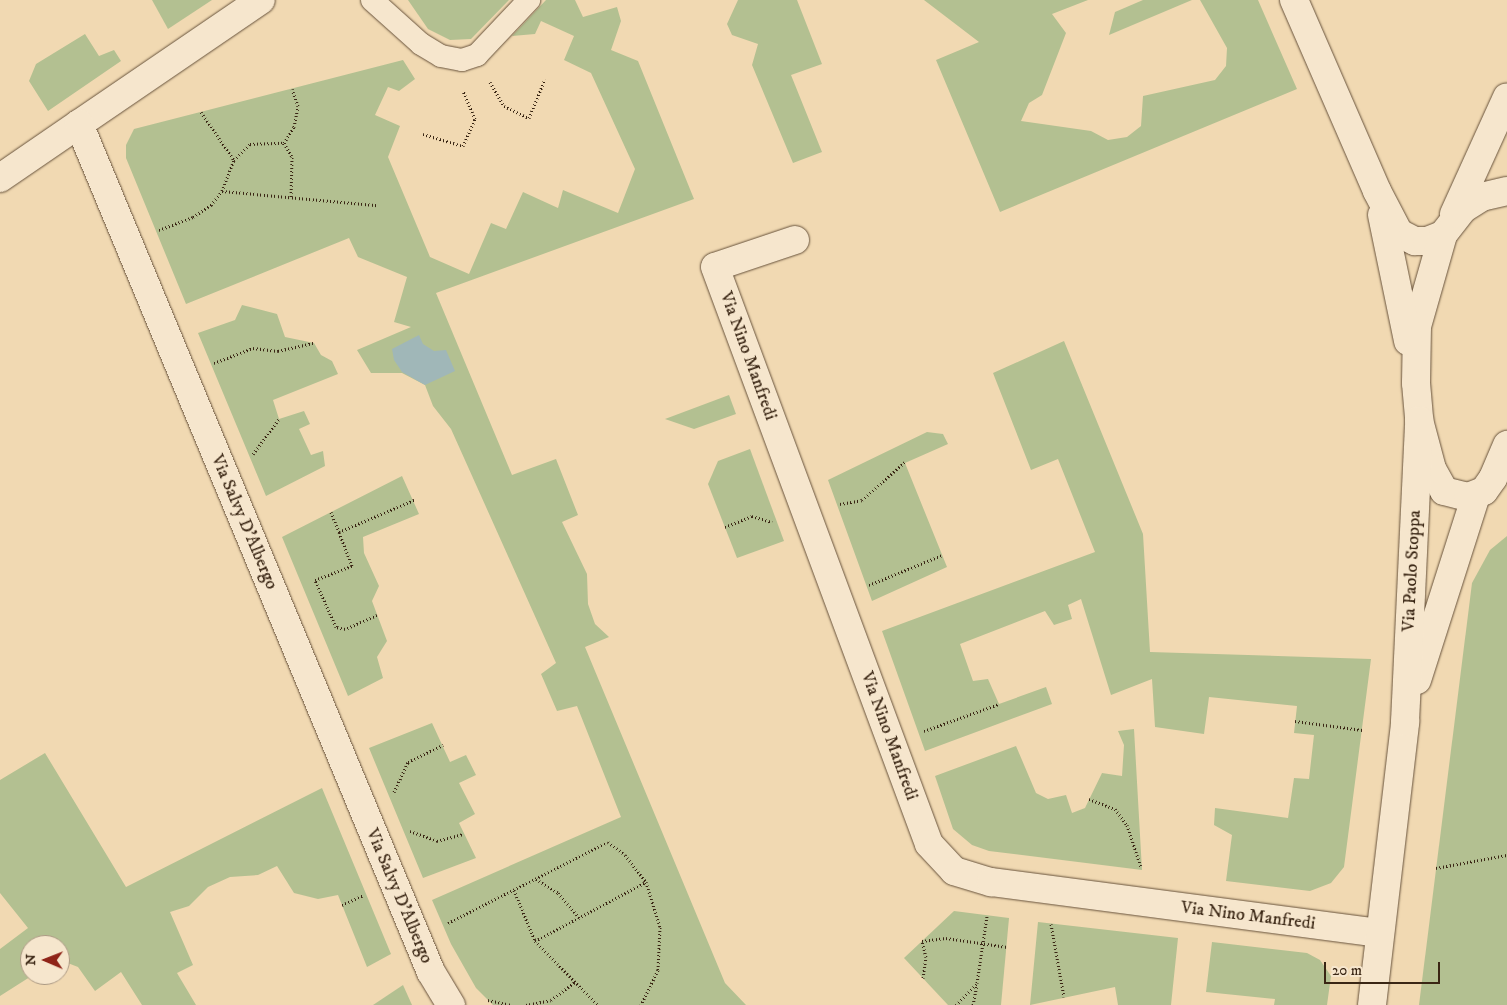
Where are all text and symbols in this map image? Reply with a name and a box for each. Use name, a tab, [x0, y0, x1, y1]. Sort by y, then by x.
street label: Via Nino Manfredi	[715, 289, 781, 423]
street label: Via Salvy D'Albergo	[206, 451, 282, 593]
street label: Via Paolo Stoppa	[1398, 510, 1426, 632]
street label: Via Nino Manfredi	[856, 669, 922, 803]
street label: Via Salvy D'Albergo	[361, 825, 437, 967]
street label: Via Nino Manfredi	[1180, 897, 1316, 935]
north arrow	[20, 935, 70, 985]
scale bar	[1327, 952, 1443, 984]
text: N	[22, 954, 40, 966]
text: 20 m	[1332, 961, 1362, 980]

